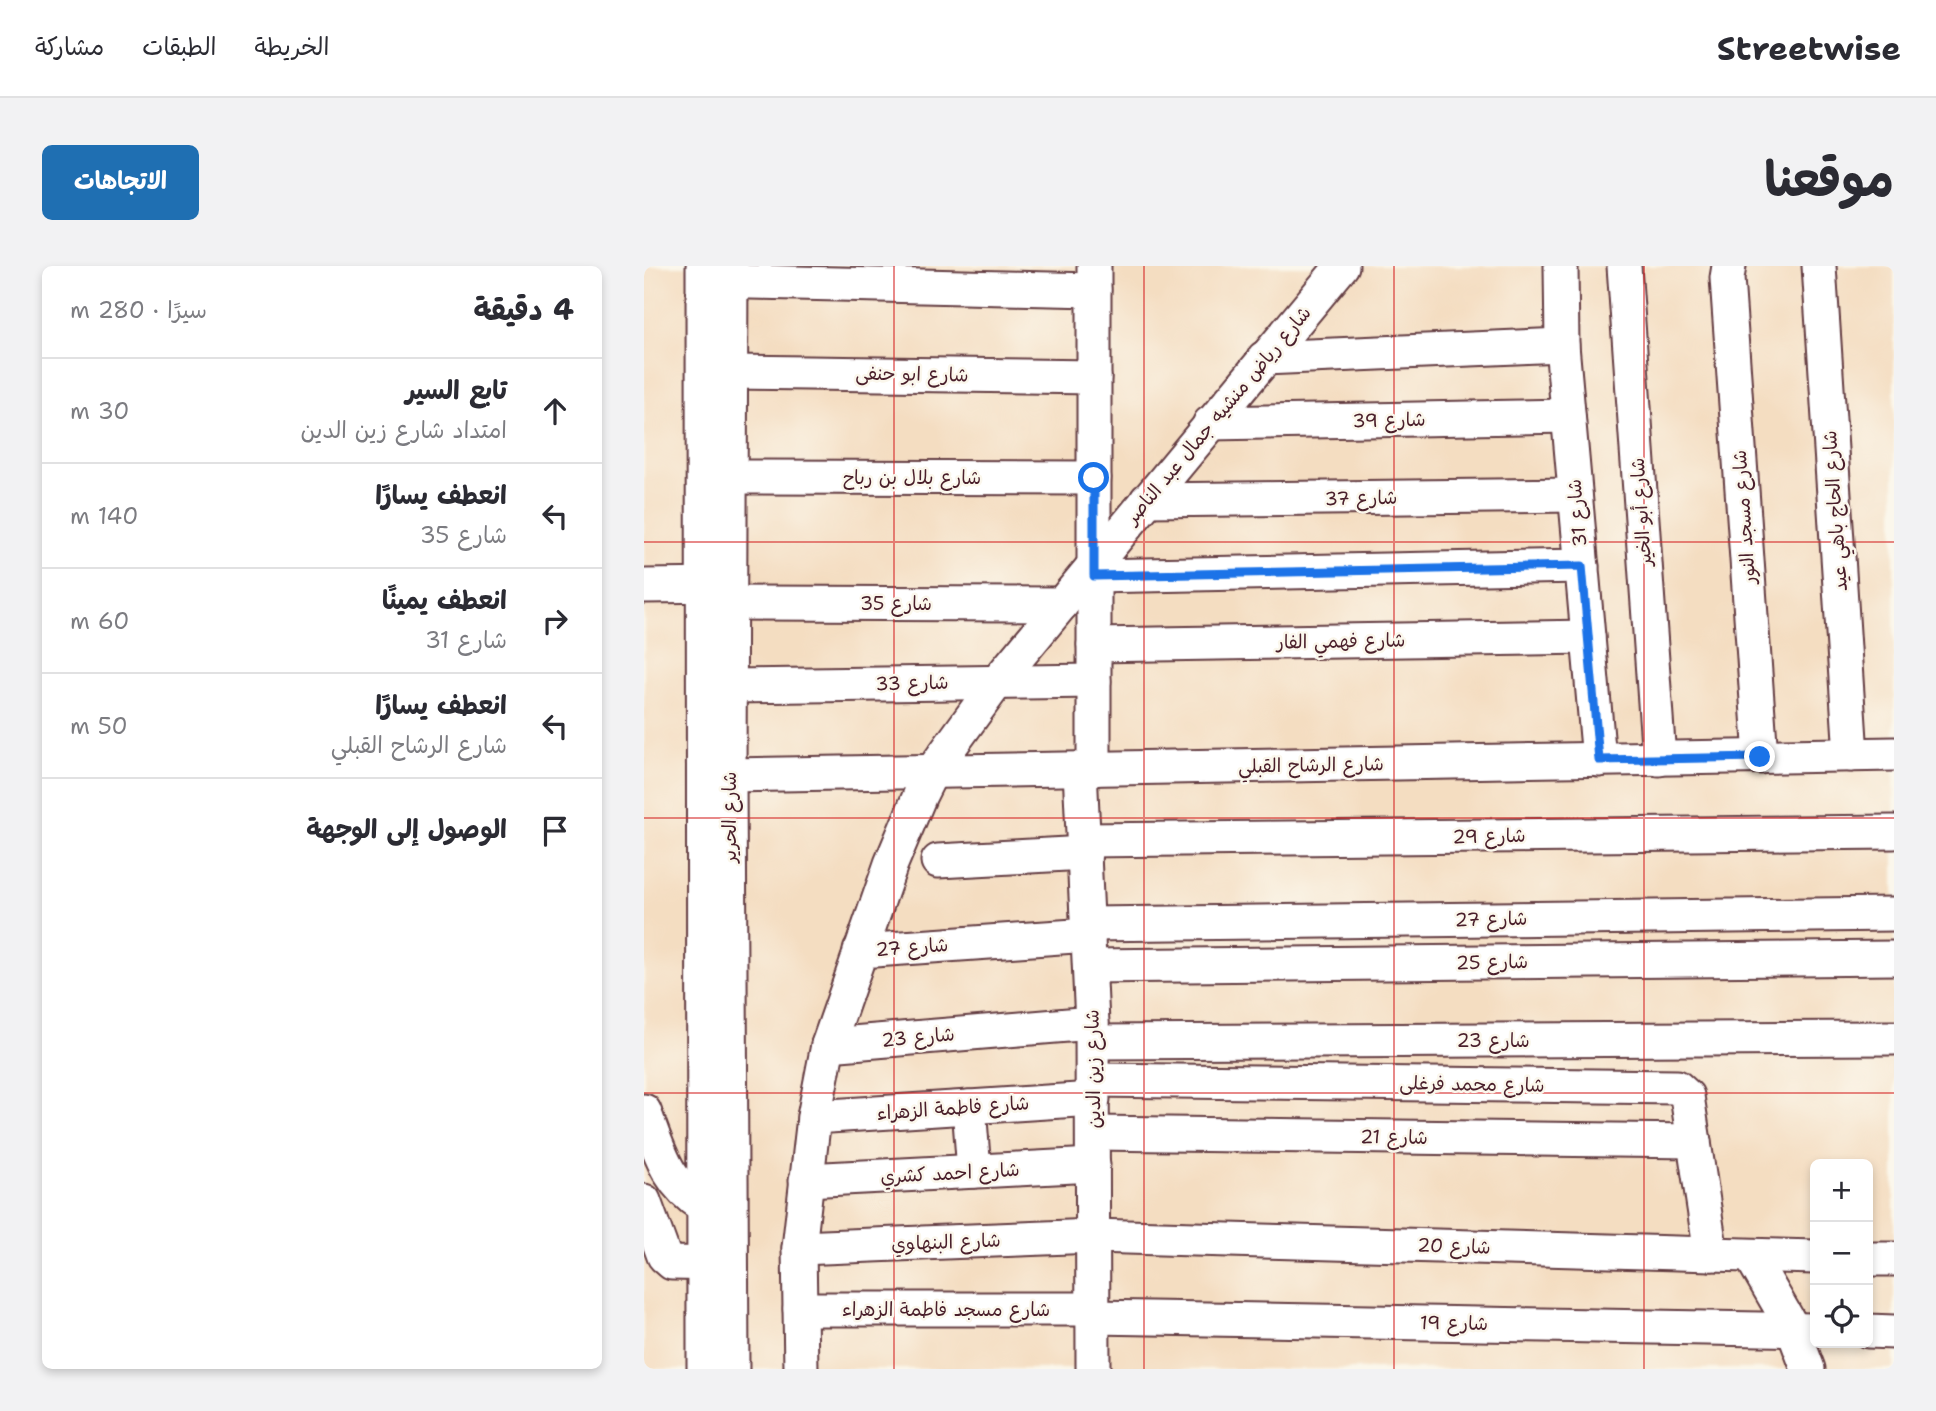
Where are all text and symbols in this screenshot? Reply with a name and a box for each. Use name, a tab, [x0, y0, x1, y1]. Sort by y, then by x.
text: Streetwise	[1717, 26, 1901, 71]
text: مشاركة	[35, 31, 104, 63]
text: الطبقات	[142, 31, 217, 63]
text: الخريطة	[255, 31, 329, 63]
button: الاتجاهات	[42, 145, 199, 220]
text: موقعنا	[1764, 146, 1894, 212]
text: 4 دقيقة	[473, 289, 574, 330]
text: سيرًا · 280 m	[70, 295, 207, 325]
street label: شارع رياض منشيه جمال عبد الناصر	[1118, 301, 1317, 531]
street label: شارع ابو حنفى	[855, 361, 969, 388]
text: تابع السير	[405, 372, 507, 407]
icon: ahead	[536, 392, 574, 430]
text: 30 m	[70, 396, 129, 426]
street label: شارع 39	[1352, 407, 1426, 434]
text: امتداد شارع زين الدين	[300, 415, 507, 445]
street label: شارع الحاج باهي عيد	[1817, 429, 1857, 592]
street label: شارع مسجد النور	[1727, 449, 1762, 587]
street label: شارع أبو الخير	[1625, 457, 1658, 569]
route start	[1078, 462, 1109, 493]
street label: شارع بلال بن رباح	[843, 465, 981, 491]
text: انعطف يسارًا	[375, 477, 507, 512]
street label: شارع 31	[1562, 478, 1593, 548]
street label: شارع 37	[1324, 485, 1398, 512]
icon: left	[536, 497, 574, 535]
text: 140 m	[70, 501, 138, 531]
text: شارع 35	[420, 520, 507, 550]
text: انعطف يمينًا	[382, 582, 507, 617]
street label: شارع 35	[860, 591, 932, 617]
icon: right	[536, 602, 574, 640]
text: 60 m	[70, 606, 129, 636]
text: شارع 31	[425, 625, 507, 655]
street label: شارع فهمي الفار	[1275, 627, 1406, 659]
street label: شارع 33	[875, 670, 949, 697]
text: انعطف يسارًا	[375, 687, 507, 722]
icon: left	[536, 707, 574, 745]
text: 50 m	[70, 711, 128, 741]
text: شارع الرشاح القبلي	[331, 730, 507, 760]
route end	[1744, 741, 1775, 772]
street label: شارع الرشاح القبلي	[1238, 751, 1384, 783]
street label: شارع الحرير	[717, 772, 743, 864]
text: الوصول إلى الوجهة	[306, 811, 507, 846]
icon: arrive	[536, 812, 574, 850]
street label: شارع 29	[1452, 823, 1526, 850]
street label: شارع 27	[1454, 906, 1528, 933]
street label: شارع 27	[875, 932, 949, 963]
street label: شارع 25	[1456, 949, 1528, 976]
street label: شارع زين الدين	[1079, 1009, 1108, 1129]
street label: شارع 23	[880, 1021, 956, 1054]
street label: شارع 23	[1456, 1028, 1530, 1054]
street label: شارع محمد فرغلى	[1399, 1070, 1545, 1099]
street label: شارع فاطمة الزهراء	[876, 1090, 1030, 1127]
street label: شارع 21	[1360, 1124, 1428, 1151]
street label: شارع احمد كشري	[880, 1157, 1020, 1191]
map controls	[1810, 1159, 1873, 1348]
button: +	[1810, 1159, 1873, 1222]
button: −	[1810, 1222, 1873, 1285]
street label: شارع البنهاوي	[891, 1228, 1001, 1258]
street label: شارع 20	[1417, 1232, 1491, 1261]
button: locate	[1810, 1285, 1873, 1348]
street label: شارع مسجد فاطمة الزهراء	[842, 1297, 1050, 1323]
street label: شارع 19	[1420, 1310, 1488, 1337]

